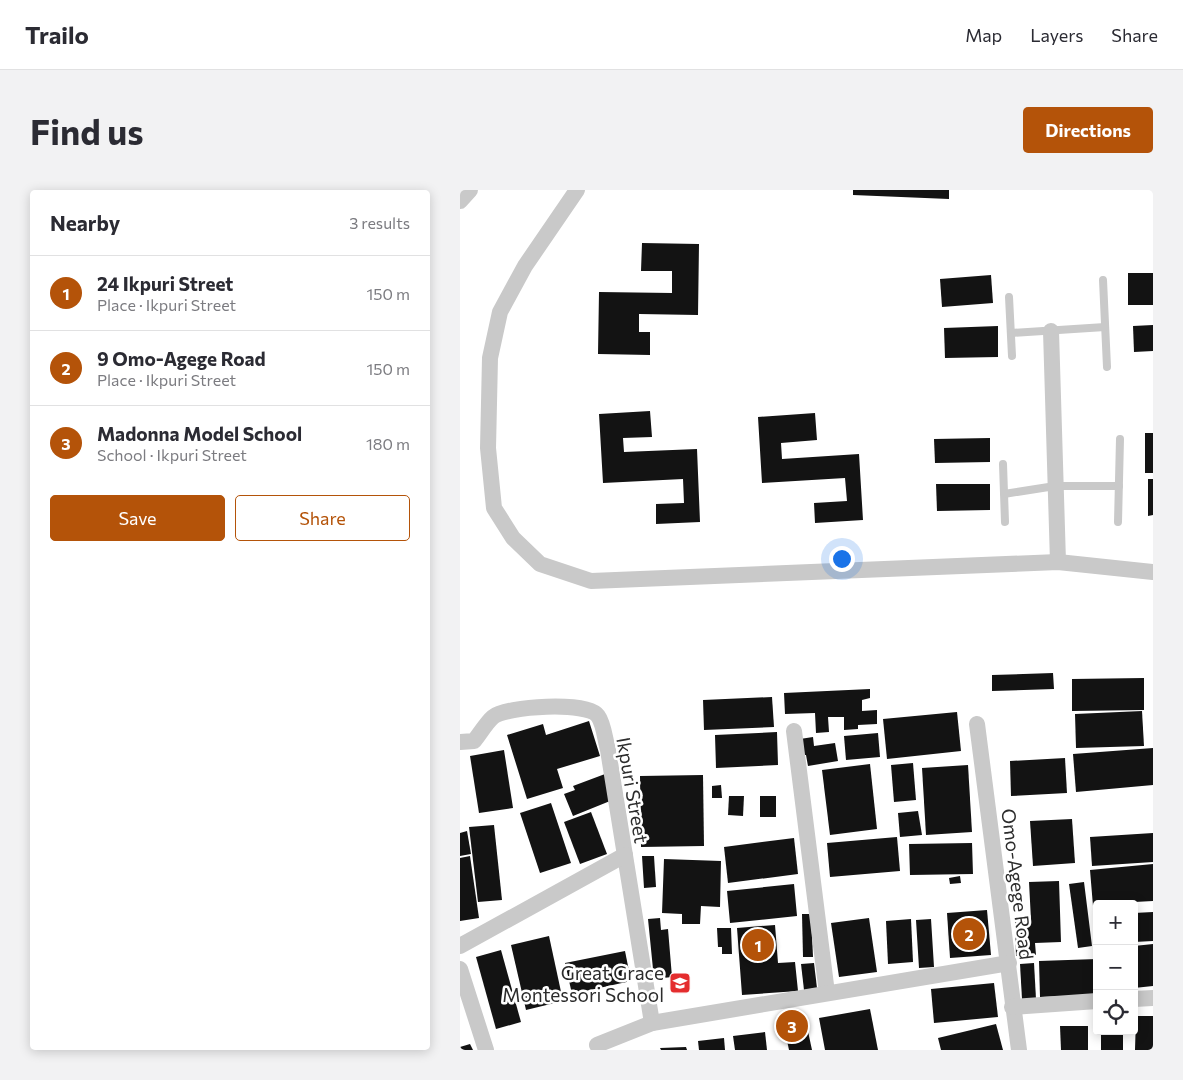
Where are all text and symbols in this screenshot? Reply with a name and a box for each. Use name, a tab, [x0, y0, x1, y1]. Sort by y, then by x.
text: Trailo	[25, 20, 89, 49]
text: Map	[965, 24, 1002, 46]
text: Layers	[1030, 24, 1083, 46]
text: Share	[1111, 24, 1158, 46]
button: Directions	[1023, 107, 1153, 153]
text: Find us	[30, 109, 144, 152]
text: Nearby	[50, 210, 120, 235]
text: 3 results	[349, 213, 410, 232]
text: 24 Ikpuri Street	[97, 272, 233, 295]
text: 1	[62, 284, 70, 303]
text: 150 m	[367, 284, 410, 303]
text: Place · Ikpuri Street	[97, 295, 236, 314]
text: 9 Omo-Agege Road	[97, 347, 266, 370]
text: 2	[61, 359, 71, 378]
text: 150 m	[367, 359, 410, 378]
text: Place · Ikpuri Street	[97, 370, 236, 389]
text: Madonna Model School	[97, 422, 302, 445]
text: 3	[61, 434, 71, 453]
text: 180 m	[366, 434, 410, 453]
text: School · Ikpuri Street	[97, 445, 247, 464]
button: Save	[50, 495, 225, 541]
button: Share	[235, 495, 410, 541]
your location	[829, 546, 855, 572]
street label: Ikpuri Street	[612, 735, 654, 845]
street label: Omo-Agege Road	[997, 807, 1039, 961]
map controls	[1093, 900, 1138, 1035]
button: +	[1093, 900, 1138, 945]
pin: 2	[953, 915, 985, 953]
pin: 1	[742, 926, 774, 964]
button: −	[1093, 945, 1138, 990]
place label: Great Grace Montessori School	[502, 961, 664, 1006]
school or university icon: Great Grace Montessori School	[668, 971, 692, 995]
button: locate	[1093, 990, 1138, 1035]
pin: 3	[776, 1007, 808, 1045]

